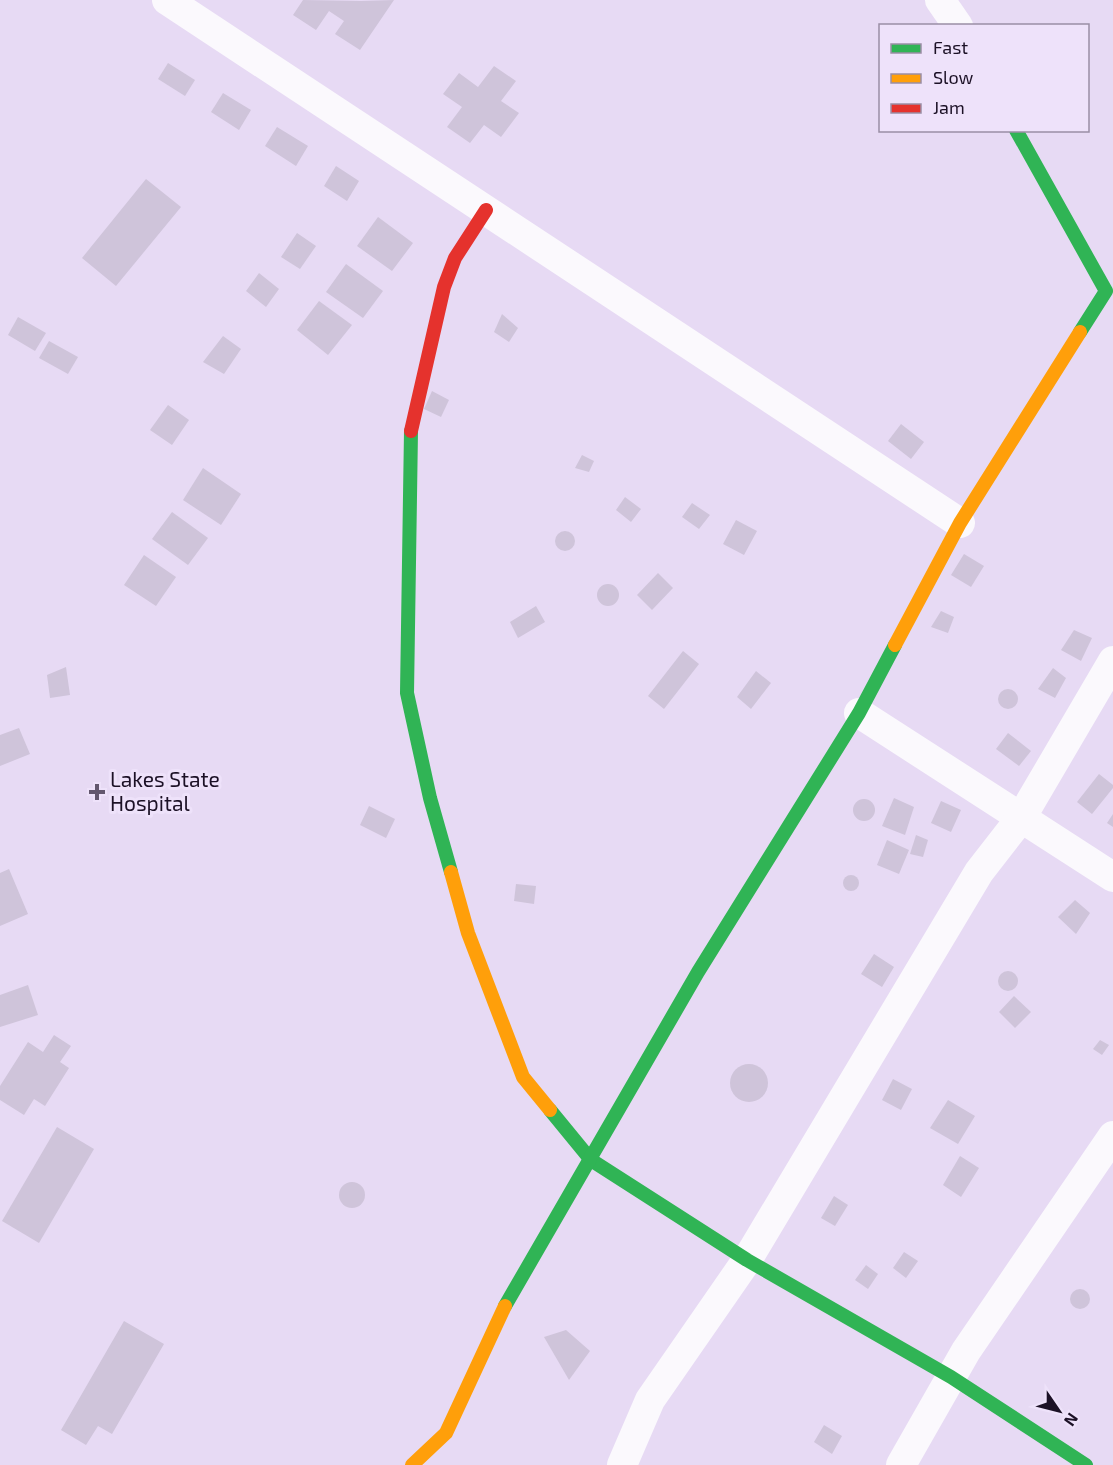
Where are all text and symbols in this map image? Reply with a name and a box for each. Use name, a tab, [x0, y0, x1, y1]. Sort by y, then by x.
legend	[879, 24, 1089, 132]
text: Fast	[933, 36, 968, 58]
text: Slow	[933, 66, 974, 88]
text: Jam	[933, 96, 965, 118]
place label: Lakes State Hospital	[110, 766, 220, 815]
marker: Lakes State Hospital	[88, 783, 106, 801]
north arrow	[1029, 1381, 1089, 1441]
text: N	[1061, 1410, 1083, 1430]

